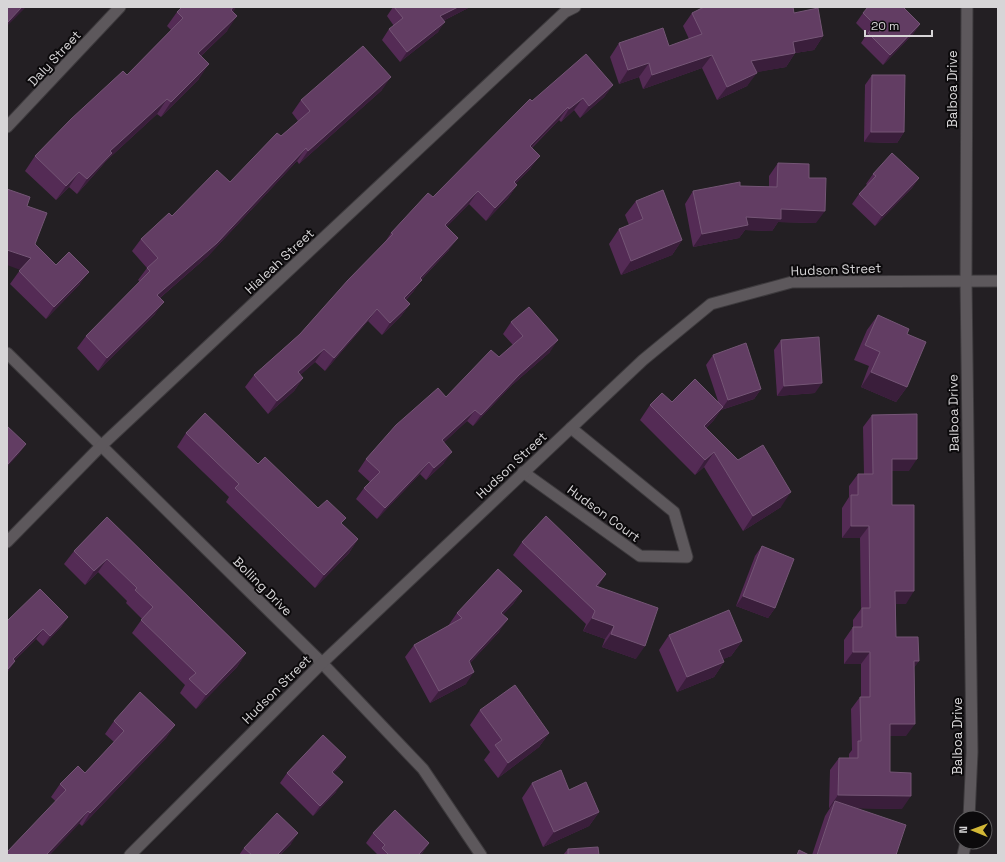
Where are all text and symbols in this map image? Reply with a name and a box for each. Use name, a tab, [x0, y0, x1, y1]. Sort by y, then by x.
scale bar	[865, 12, 932, 38]
text: 20 m	[871, 18, 899, 34]
street label: Daly Street	[24, 27, 85, 90]
street label: Balboa Drive	[944, 50, 961, 128]
street label: Hialeah Street	[241, 225, 318, 298]
street label: Hudson Street	[790, 259, 882, 280]
street label: Balboa Drive	[944, 374, 963, 452]
street label: Hudson Street	[472, 428, 550, 503]
street label: Hudson Court	[564, 481, 644, 546]
street label: Bolling Drive	[229, 553, 296, 620]
street label: Hudson Street	[238, 651, 314, 727]
street label: Balboa Drive	[949, 697, 966, 775]
north arrow	[953, 810, 993, 850]
text: N	[956, 826, 970, 834]

